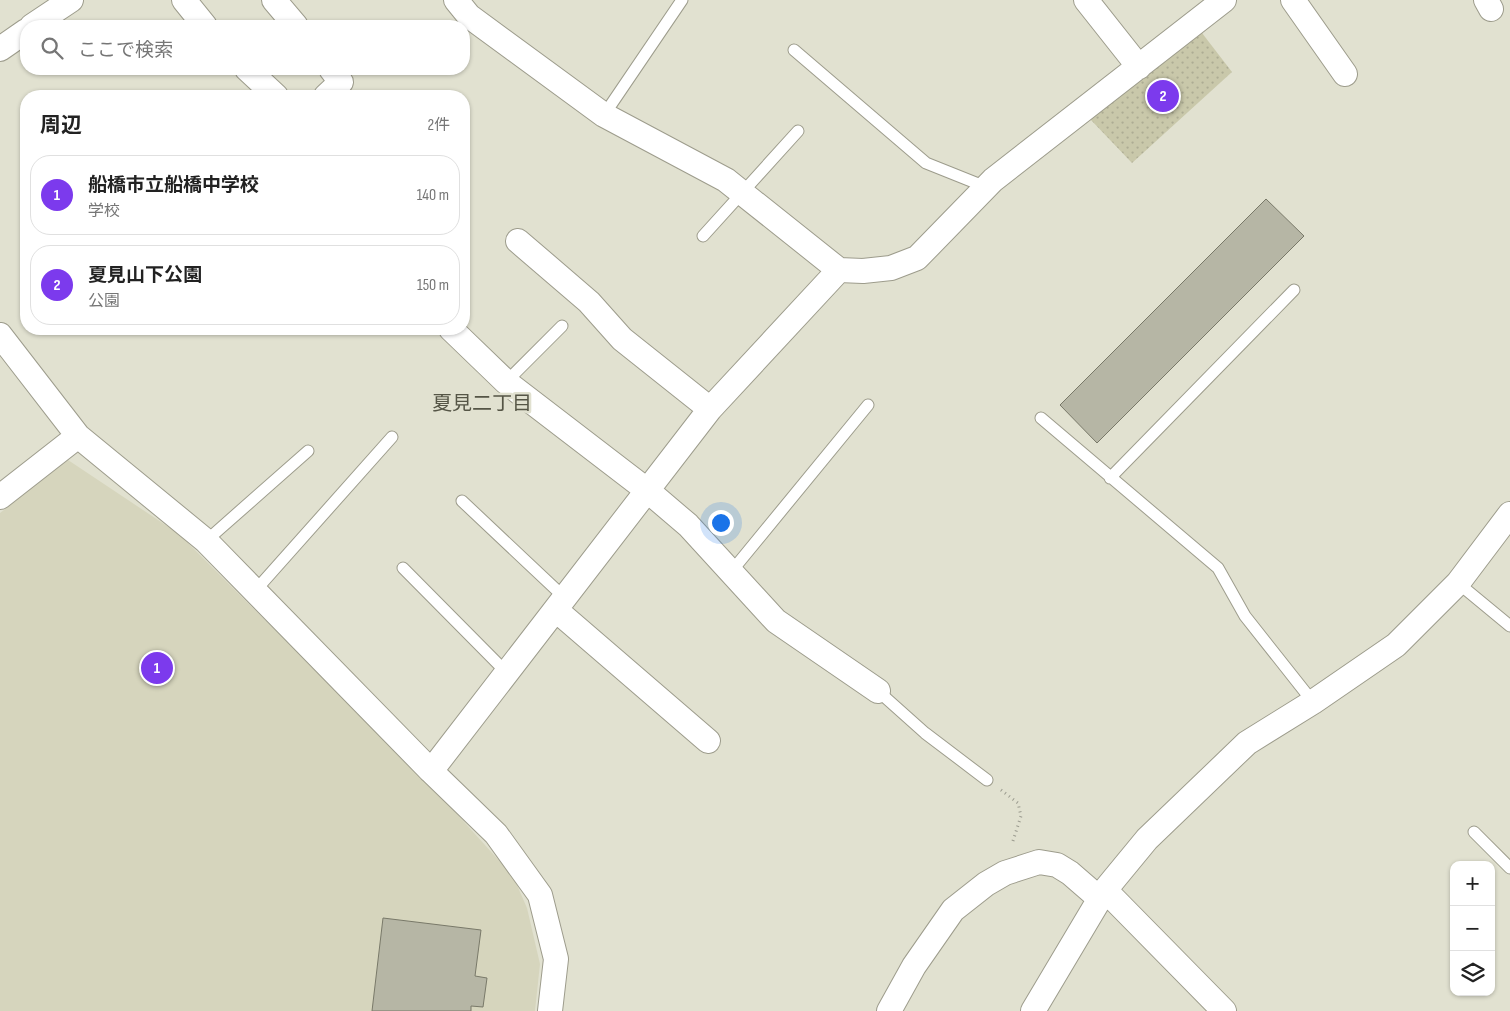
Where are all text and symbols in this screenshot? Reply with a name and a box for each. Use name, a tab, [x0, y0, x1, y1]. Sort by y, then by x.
search box	[20, 20, 470, 75]
icon: search	[38, 34, 66, 62]
text: ここで検索	[78, 39, 173, 62]
pin: 2	[1147, 77, 1179, 115]
text: 周辺	[40, 113, 82, 138]
text: 2件	[427, 116, 450, 135]
text: 船橋市立船橋中学校	[88, 174, 259, 197]
text: 1	[54, 186, 60, 205]
text: 140 m	[417, 186, 449, 205]
text: 学校	[88, 202, 120, 221]
text: 夏見山下公園	[88, 264, 202, 287]
text: 2	[53, 276, 61, 295]
text: 150 m	[417, 276, 449, 295]
text: 公園	[88, 292, 120, 311]
district label: 夏見二丁目	[432, 392, 532, 416]
your location	[708, 510, 734, 536]
pin: 1	[141, 649, 173, 687]
map controls	[1450, 861, 1495, 996]
button: +	[1450, 861, 1495, 906]
button: −	[1450, 906, 1495, 951]
button: layers	[1450, 951, 1495, 996]

